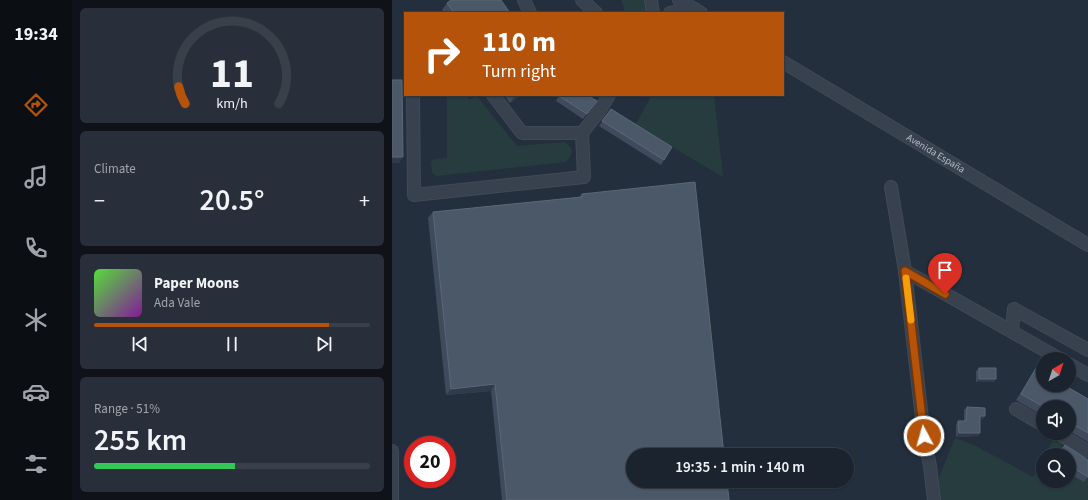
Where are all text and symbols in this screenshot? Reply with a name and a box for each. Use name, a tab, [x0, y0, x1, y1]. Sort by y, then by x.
text: 19:34	[14, 22, 58, 47]
text: 110 m	[482, 22, 556, 62]
icon: right	[416, 28, 468, 80]
text: 11	[210, 43, 254, 103]
text: Turn right	[482, 59, 556, 84]
icon: directions	[22, 91, 50, 119]
text: km/h	[216, 92, 248, 113]
street label: Avenida España	[904, 131, 968, 177]
text: Climate	[94, 160, 136, 178]
icon: music	[22, 163, 50, 191]
text: 20.5°	[200, 179, 264, 222]
text: −	[94, 185, 105, 217]
text: +	[359, 185, 370, 217]
icon: phone	[22, 234, 50, 262]
pin	[928, 253, 962, 294]
icon: arrive	[934, 259, 956, 281]
text: Paper Moons	[154, 273, 239, 294]
text: Ada Vale	[154, 294, 200, 312]
icon: climate	[22, 306, 50, 334]
icon: previous	[129, 333, 151, 355]
icon: pause	[221, 333, 243, 355]
icon: next	[313, 333, 335, 355]
north arrow	[1036, 352, 1076, 392]
map controls	[1036, 352, 1076, 488]
icon: car	[22, 378, 50, 406]
text: Range · 51%	[94, 400, 160, 418]
button: sound	[1036, 400, 1076, 440]
position arrow	[903, 415, 945, 457]
text: 255 km	[94, 419, 187, 462]
speed limit sign: 20	[404, 436, 456, 488]
button: search	[1036, 448, 1076, 488]
icon: filters	[22, 450, 50, 478]
text: 19:35 · 1 min · 140 m	[675, 457, 805, 478]

